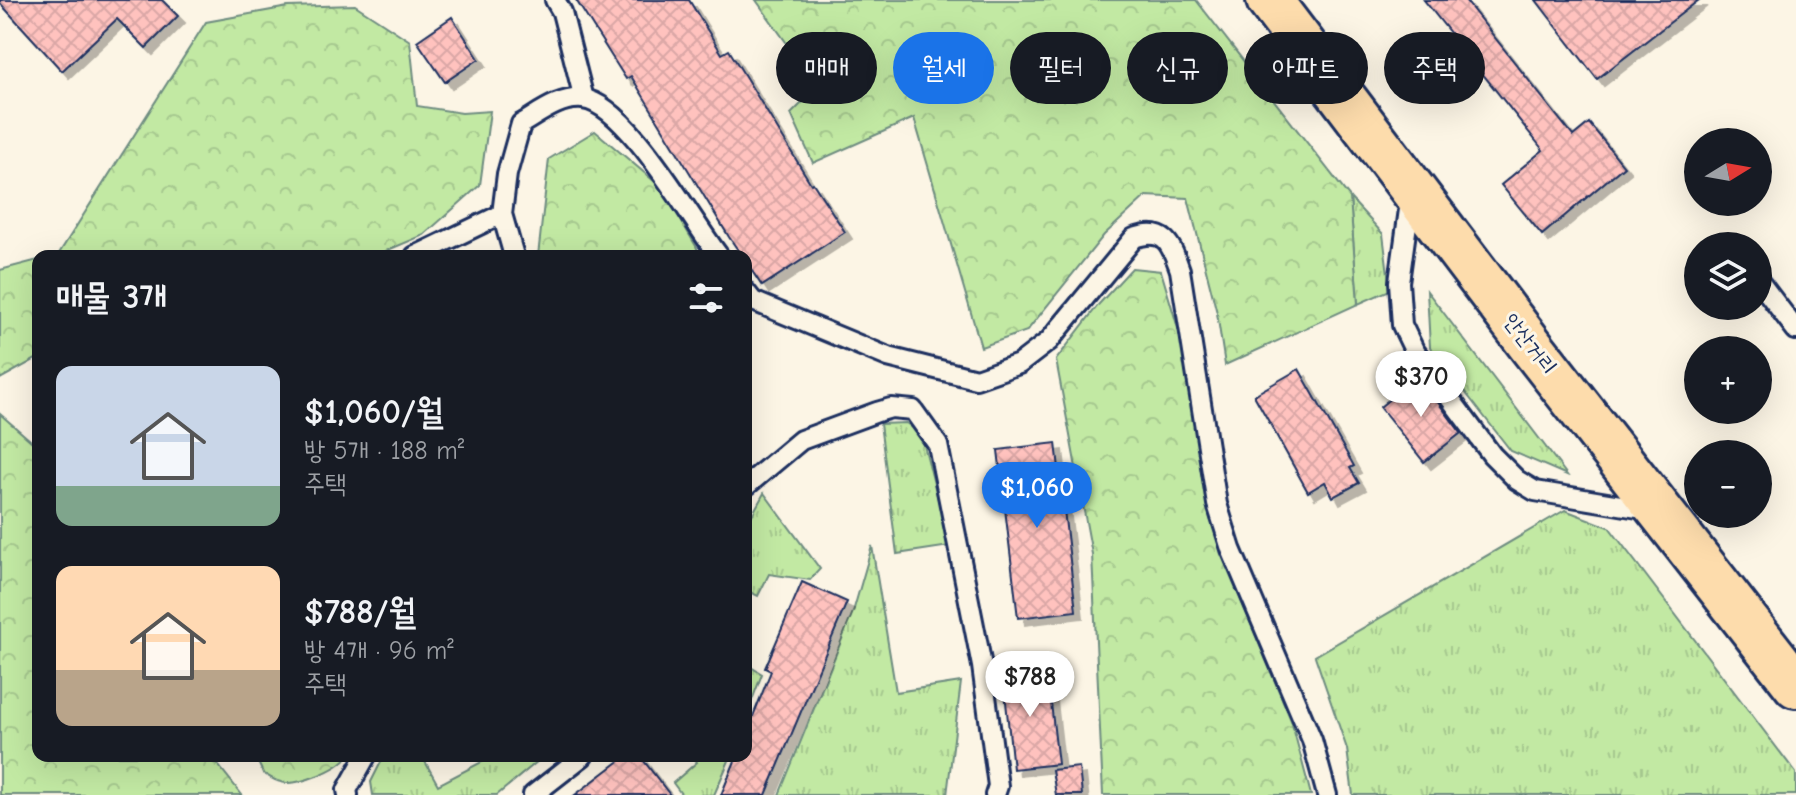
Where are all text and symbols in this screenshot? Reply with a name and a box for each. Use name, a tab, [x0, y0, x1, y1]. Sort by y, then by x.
chip: 매매	[776, 32, 877, 104]
chip: 월세	[893, 32, 994, 104]
chip: 필터	[1010, 32, 1111, 104]
chip: 신규	[1127, 32, 1228, 104]
chip: 아파트	[1244, 32, 1368, 104]
chip: 주택	[1384, 32, 1485, 104]
north arrow	[1684, 128, 1772, 216]
map controls	[1684, 128, 1772, 528]
button: layers	[1684, 232, 1772, 320]
icon: filters	[684, 276, 728, 320]
text: 매물 3개	[56, 277, 167, 317]
street label: 안산거리	[1498, 308, 1562, 380]
button: +	[1684, 336, 1772, 424]
pin: $370	[1374, 351, 1468, 419]
text: $370	[1393, 362, 1449, 392]
text: $1,060/월	[304, 392, 443, 432]
icon: home	[120, 398, 216, 494]
text: 방 5개 · 188 m²	[304, 436, 464, 466]
button: −	[1684, 440, 1772, 528]
pin: $1,060	[972, 462, 1102, 530]
text: 주택	[304, 469, 346, 499]
text: $1,060	[1000, 473, 1074, 503]
text: $788/월	[304, 592, 416, 632]
icon: home	[120, 598, 216, 694]
text: 방 4개 · 96 m²	[304, 636, 454, 666]
pin: $788	[983, 651, 1077, 719]
text: $788	[1003, 662, 1057, 692]
text: 주택	[304, 669, 346, 699]

